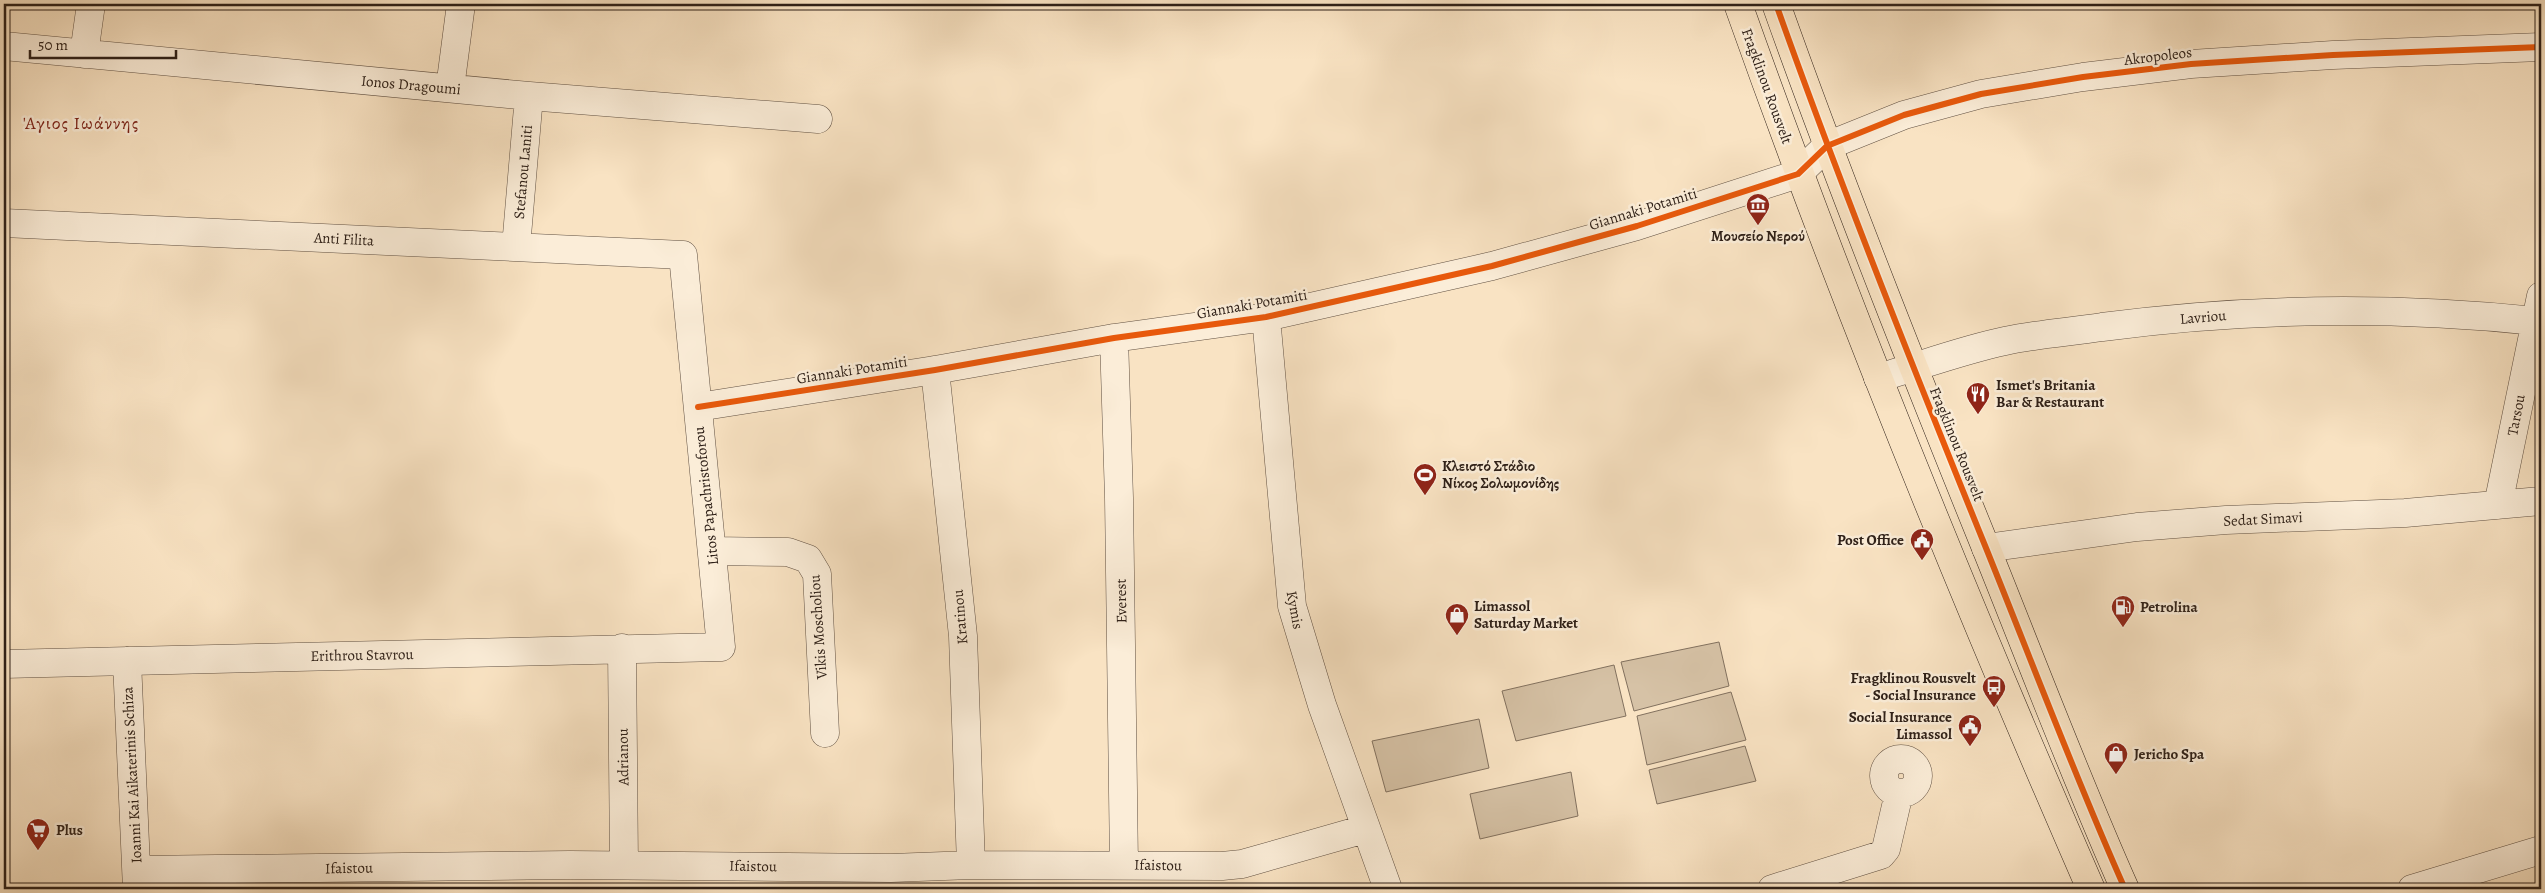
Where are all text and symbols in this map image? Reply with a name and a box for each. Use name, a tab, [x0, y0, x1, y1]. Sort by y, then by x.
street label: Fragklinou Rousvelt	[1737, 25, 1797, 147]
scale bar	[30, 28, 176, 60]
text: 50 m	[38, 35, 68, 55]
street label: Akropoleos	[2122, 42, 2193, 70]
street label: Ionos Dragoumi	[360, 71, 462, 99]
district label: 'Αγιος Ιωάννης	[23, 111, 139, 135]
street label: Stefanou Laniti	[509, 124, 537, 220]
street label: Giannaki Potamiti	[1587, 183, 1699, 235]
museum icon: Μουσείο Νερού	[1745, 192, 1771, 226]
place label: Μουσείο Νερού	[1711, 226, 1805, 246]
street label: Anti Filita	[312, 227, 375, 251]
street label: Giannaki Potamiti	[1195, 284, 1309, 324]
street label: Lavriou	[2179, 305, 2228, 329]
street label: Giannaki Potamiti	[795, 351, 909, 389]
place label: Ismet's Britania Bar & Restaurant	[1996, 375, 2104, 412]
restaurant icon: Ismet's Britania Bar & Restaurant	[1965, 381, 1991, 415]
street label: Fragklinou Rousvelt	[1925, 384, 1989, 504]
street label: Tarsou	[2502, 392, 2530, 437]
street label: Litos Papachristoforou	[689, 425, 723, 566]
place label: Κλειστό Στάδιο Νίκος Σολωμονίδης	[1442, 456, 1559, 493]
sports icon: Κλειστό Στάδιο Νίκος Σολωμονίδης	[1412, 462, 1438, 496]
street label: Sedat Simavi	[2223, 507, 2303, 531]
public building icon: Post Office	[1909, 527, 1935, 561]
place label: Post Office	[1837, 530, 1904, 550]
street label: Vikis Moscholiou	[804, 573, 832, 681]
street label: Everest	[1111, 578, 1131, 624]
street label: Kratinou	[948, 588, 972, 645]
street label: Kymis	[1282, 589, 1308, 631]
fuel station icon: Petrolina	[2110, 594, 2136, 628]
place label: Limassol Saturday Market	[1474, 596, 1578, 633]
place label: Petrolina	[2140, 597, 2199, 617]
shop icon: Limassol Saturday Market	[1444, 602, 1470, 636]
street label: Erithrou Stavrou	[310, 644, 415, 666]
place label: Fragklinou Rousvelt - Social Insurance	[1851, 668, 1976, 705]
bus stop icon: Fragklinou Rousvelt - Social Insurance	[1981, 674, 2007, 708]
street label: Ioanni Kai Aikaterinis Schiza	[117, 686, 147, 864]
place label: Social Insurance Limassol	[1849, 707, 1952, 744]
public building icon: Social Insurance Limassol	[1957, 713, 1983, 747]
street label: Adrianou	[612, 727, 634, 787]
shop icon: Jericho Spa	[2103, 741, 2129, 775]
place label: Jericho Spa	[2134, 744, 2205, 764]
supermarket icon: Plus	[25, 817, 51, 851]
place label: Plus	[56, 820, 83, 840]
street label: Ifaistou	[1134, 855, 1183, 875]
street label: Ifaistou	[729, 856, 778, 876]
street label: Ifaistou	[325, 858, 374, 878]

